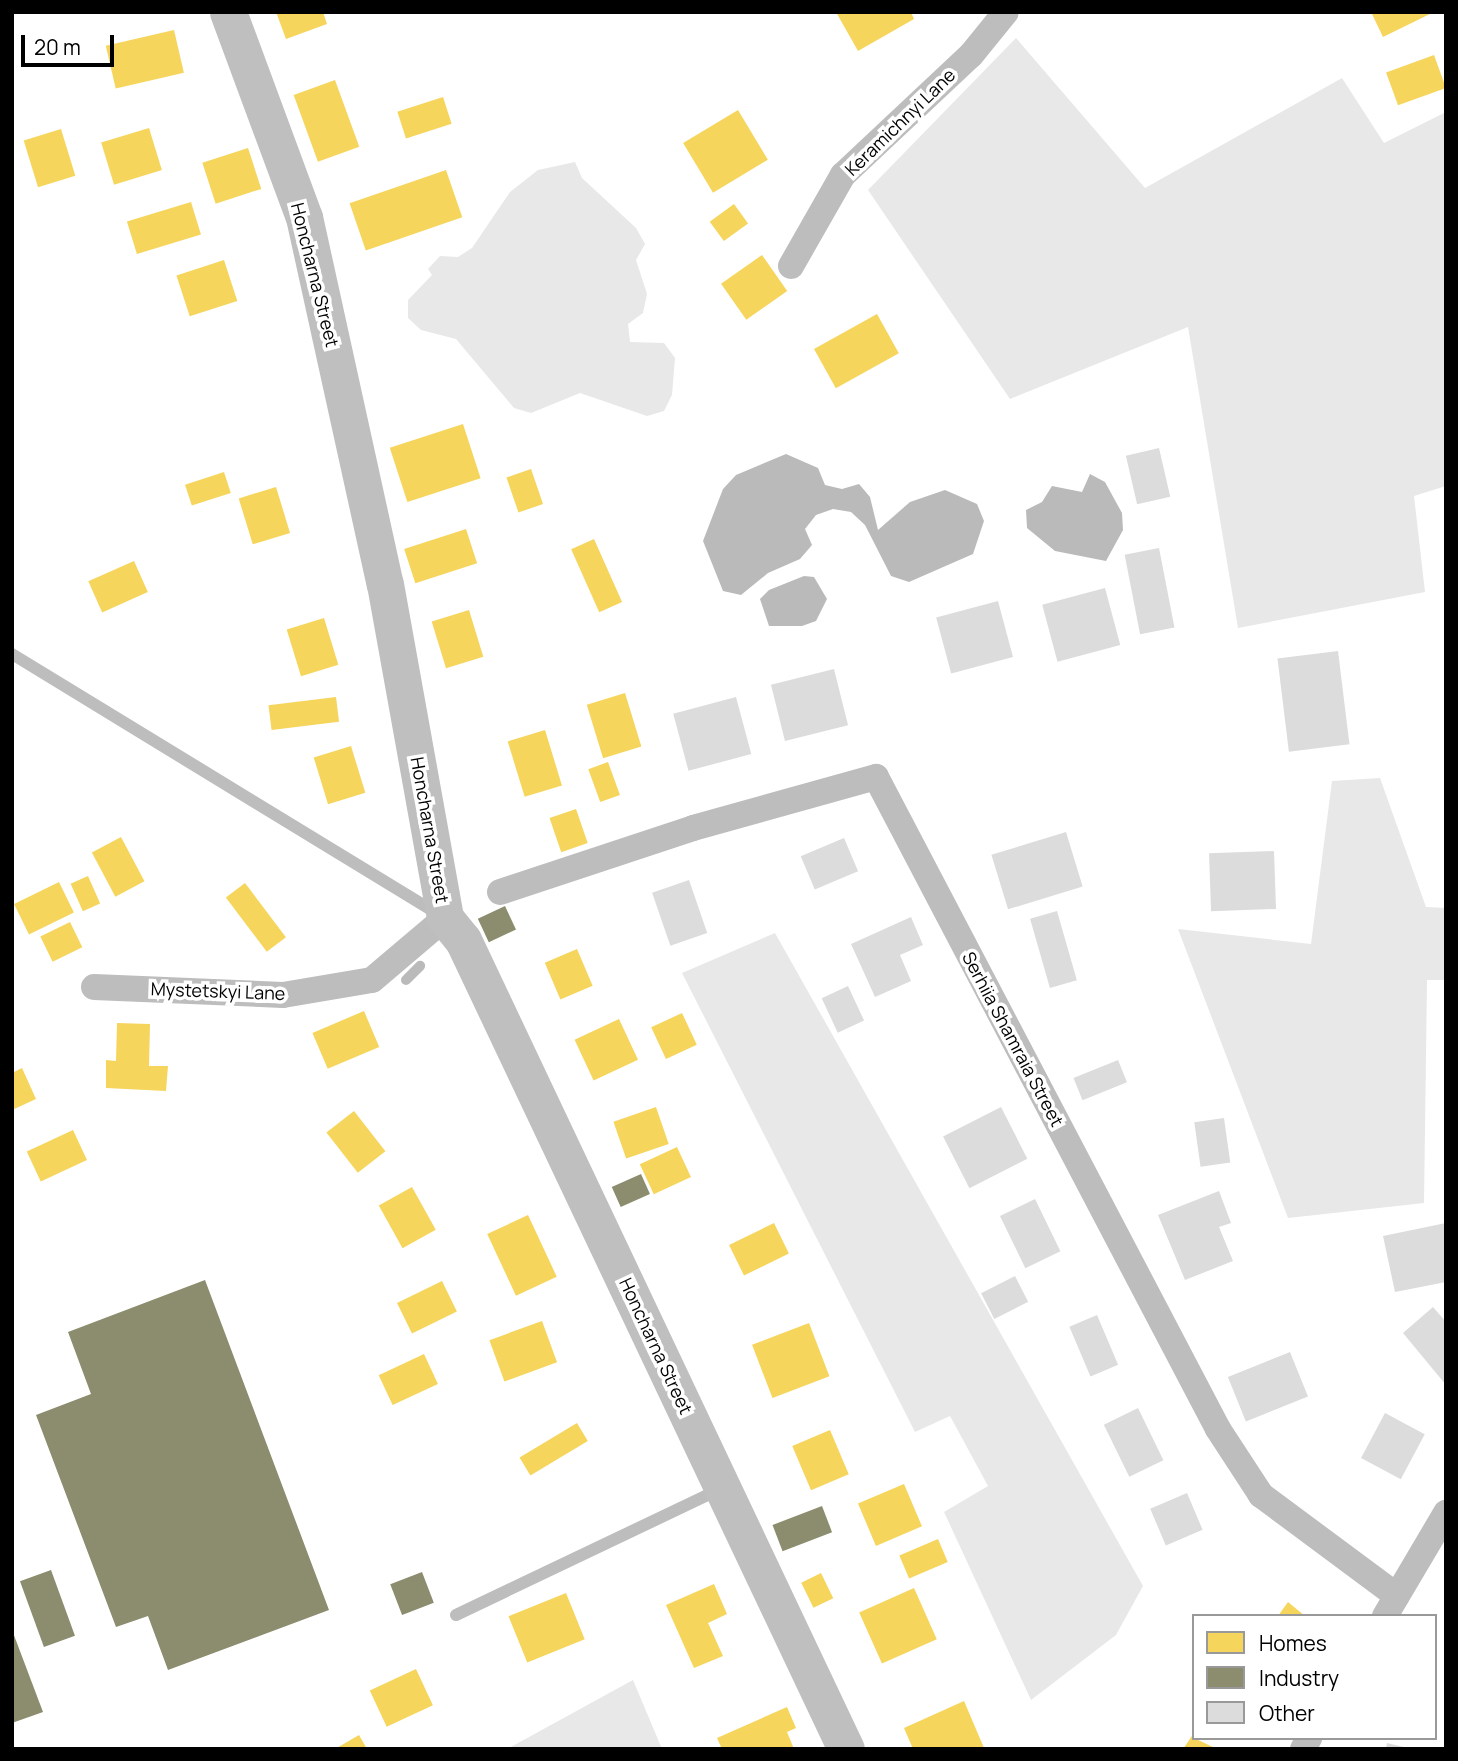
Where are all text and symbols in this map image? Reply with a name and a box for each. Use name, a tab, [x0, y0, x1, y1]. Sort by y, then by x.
scale bar	[24, 21, 117, 65]
text: 20 m	[34, 33, 81, 61]
street label: Keramichnyi Lane	[840, 64, 960, 180]
street label: Honcharna Street	[287, 201, 343, 349]
street label: Honcharna Street	[407, 755, 453, 905]
street label: Serhiia Shamraia Street	[958, 948, 1068, 1130]
street label: Mystetskyi Lane	[150, 978, 286, 1004]
street label: Honcharna Street	[615, 1274, 697, 1418]
legend	[1192, 1614, 1437, 1740]
text: Homes	[1259, 1629, 1327, 1657]
text: Industry	[1259, 1664, 1339, 1692]
text: Other	[1259, 1699, 1315, 1727]

